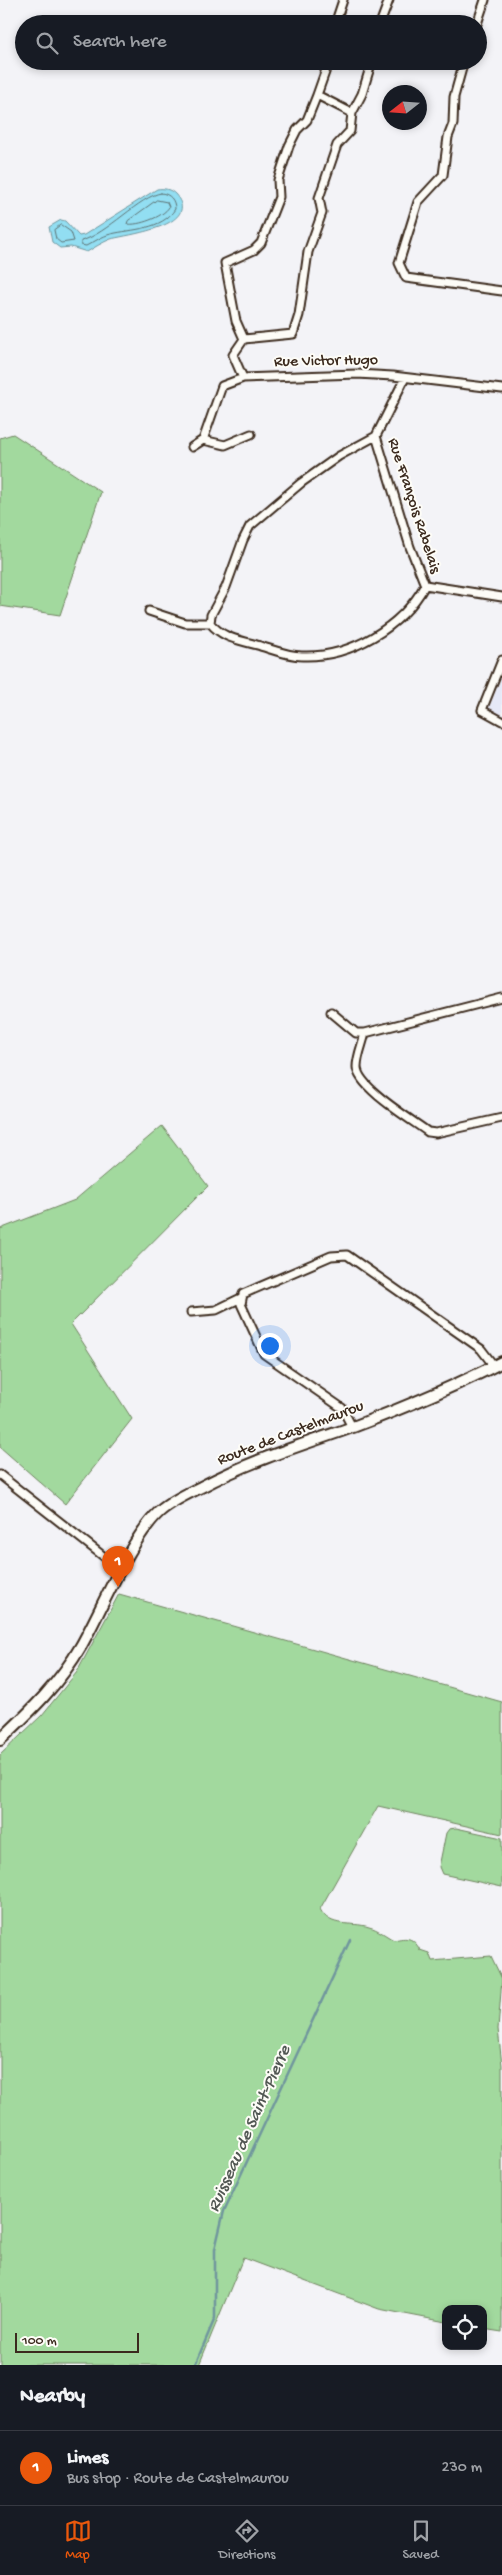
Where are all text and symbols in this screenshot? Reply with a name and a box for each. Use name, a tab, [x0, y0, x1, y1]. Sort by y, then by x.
search box	[15, 15, 487, 70]
icon: search	[33, 29, 61, 57]
text: Search here	[73, 31, 167, 54]
north arrow	[382, 85, 427, 130]
street label: Rue Victor Hugo	[274, 352, 378, 372]
street label: Rue François Rabelais	[382, 436, 444, 577]
your location	[257, 1333, 283, 1359]
street label: Route de Castelmaurou	[215, 1397, 367, 1471]
pin: 1	[102, 1546, 134, 1587]
water label: Ruisseau de Saint-Pierre	[204, 2042, 297, 2216]
map controls	[442, 2305, 487, 2350]
button: locate	[442, 2305, 487, 2350]
scale bar	[15, 2330, 139, 2353]
text: 100 m	[22, 2333, 57, 2350]
text: Nearby	[20, 2385, 85, 2410]
text: Limes	[67, 2447, 108, 2470]
text: 1	[33, 2459, 39, 2478]
text: 230 m	[442, 2459, 482, 2478]
text: Bus stop · Route de Castelmaurou	[67, 2470, 289, 2489]
tab: Map	[64, 2517, 92, 2564]
tab: Directions	[219, 2517, 276, 2564]
tab: Saved	[403, 2517, 438, 2564]

